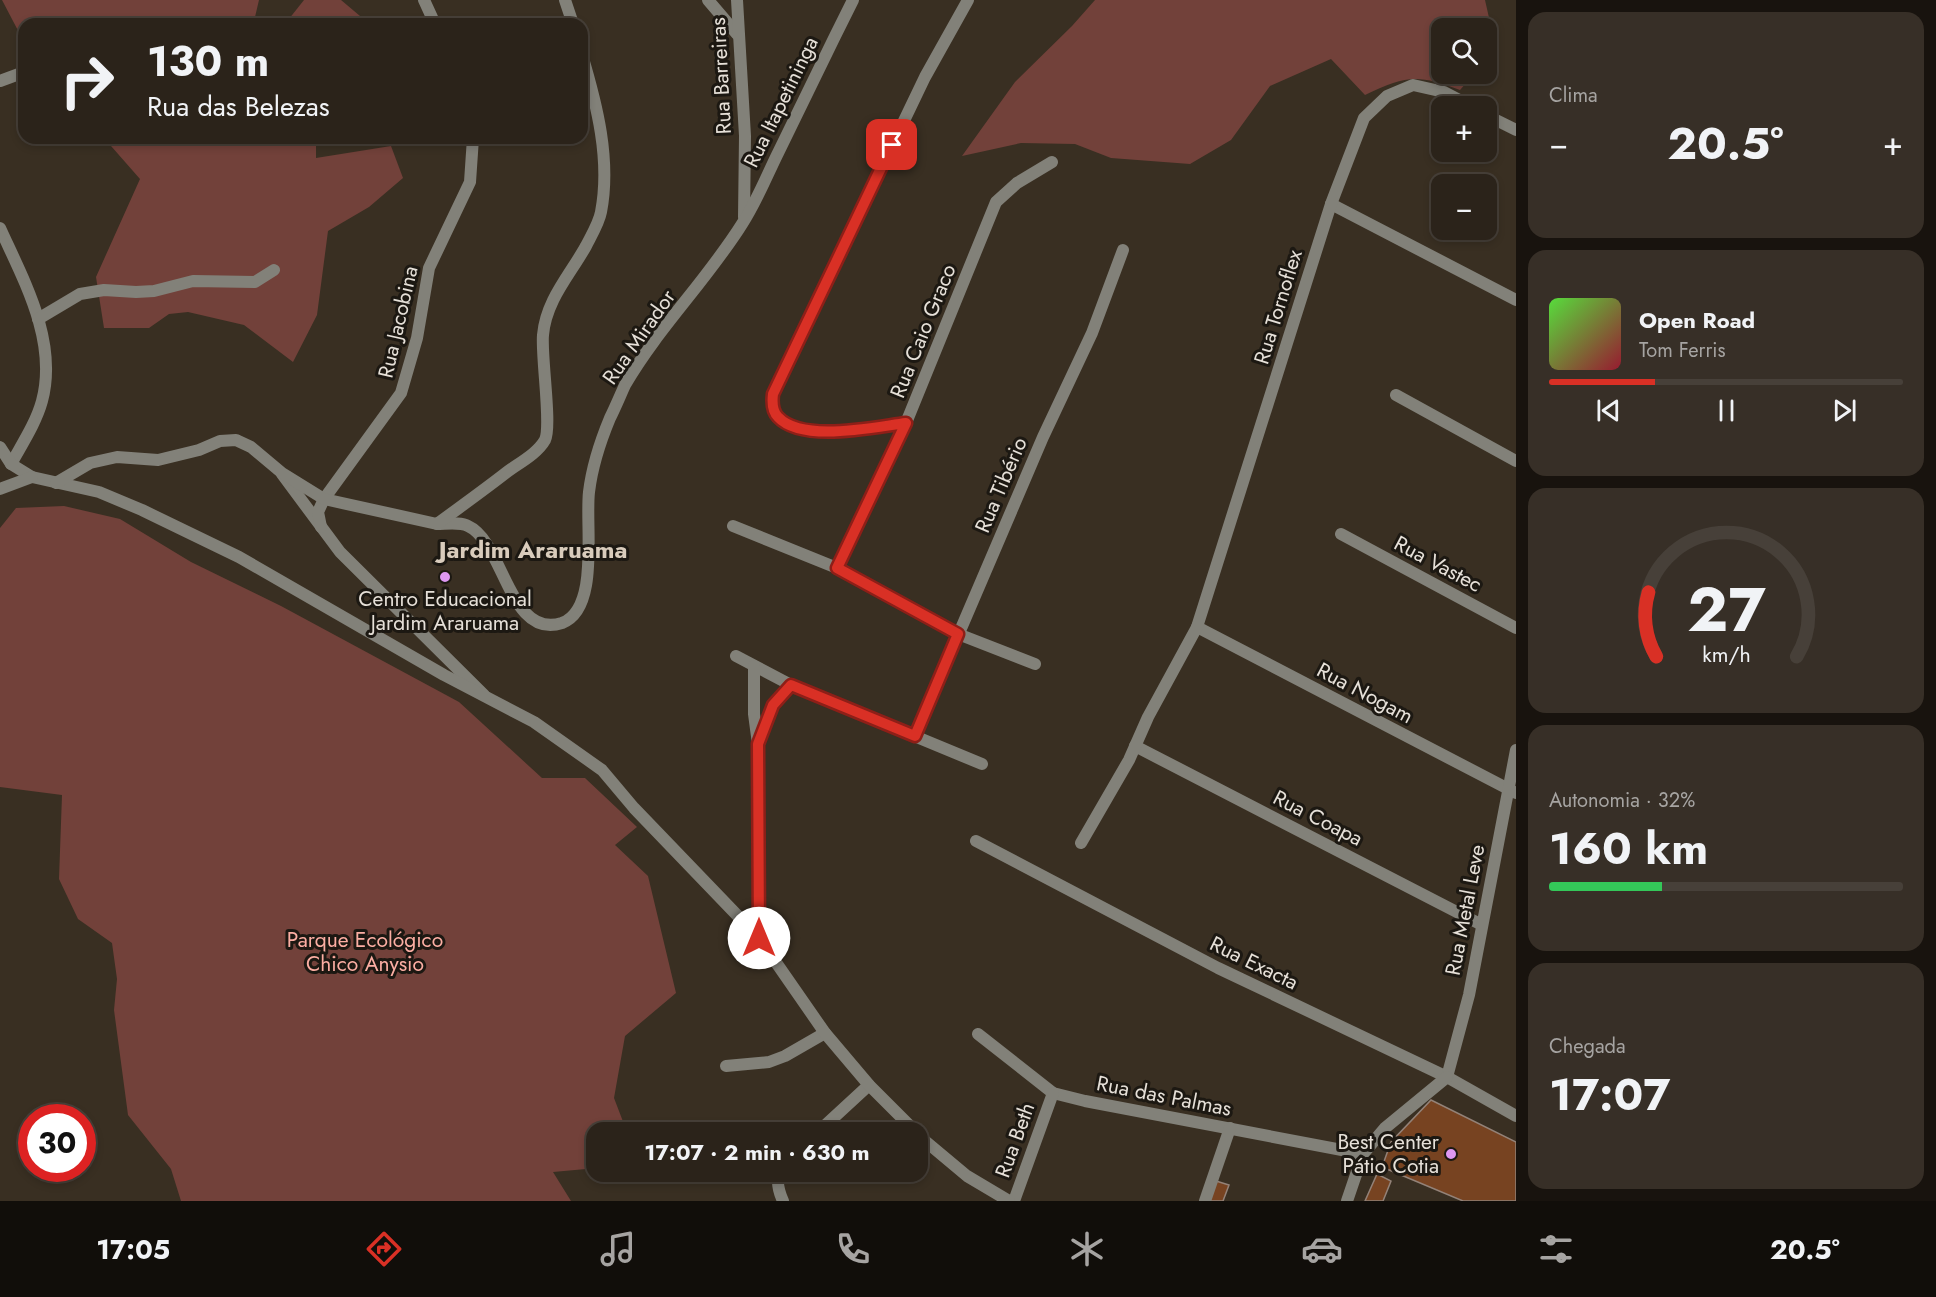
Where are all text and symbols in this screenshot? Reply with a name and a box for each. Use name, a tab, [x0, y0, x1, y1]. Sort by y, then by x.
street label: Rua Barreiras	[703, 17, 739, 135]
map controls	[1431, 18, 1497, 240]
button: search	[1431, 18, 1497, 84]
text: 130 m	[147, 31, 269, 92]
street label: Rua Itapetininga	[736, 31, 826, 173]
icon: right	[48, 42, 126, 120]
text: Clima	[1549, 81, 1598, 110]
text: Rua das Belezas	[147, 87, 330, 126]
button: +	[1431, 96, 1497, 162]
text: 20.5°	[1667, 111, 1784, 176]
pin	[866, 119, 917, 170]
text: −	[1549, 120, 1568, 167]
text: +	[1883, 120, 1903, 167]
icon: arrive	[875, 128, 908, 161]
button: −	[1431, 174, 1497, 240]
street label: Rua Tornoflex	[1246, 246, 1310, 368]
street label: Rua Caio Graco	[882, 260, 964, 402]
street label: Rua Jacobina	[371, 263, 425, 381]
street label: Rua Mirador	[595, 283, 683, 390]
text: Open Road	[1639, 304, 1755, 336]
text: Tom Ferris	[1639, 336, 1726, 365]
icon: previous	[1592, 394, 1625, 427]
icon: pause	[1710, 394, 1743, 427]
icon: next	[1828, 394, 1861, 427]
street label: Rua Tibério	[967, 433, 1035, 537]
street label: Rua Vastec	[1389, 528, 1487, 600]
district label: Jardim Araruama	[435, 532, 627, 567]
text: 27	[1687, 565, 1766, 655]
marker: Centro Educacional Jardim Araruama	[438, 570, 452, 584]
place label: Centro Educacional Jardim Araruama	[358, 584, 532, 638]
text: km/h	[1702, 640, 1750, 671]
street label: Rua Nogam	[1311, 655, 1419, 731]
street label: Rua Coapa	[1268, 783, 1368, 853]
text: Autonomia · 32%	[1549, 786, 1695, 815]
text: 160 km	[1549, 816, 1708, 881]
street label: Rua Metal Leve	[1438, 842, 1492, 978]
position arrow	[727, 906, 791, 970]
park label: Parque Ecológico Chico Anysio	[287, 925, 443, 979]
street label: Rua Exacta	[1205, 929, 1303, 997]
text: Chegada	[1549, 1032, 1626, 1061]
text: 17:07	[1549, 1062, 1670, 1127]
street label: Rua das Palmas	[1094, 1068, 1234, 1124]
street label: Rua Beth	[988, 1098, 1042, 1182]
speed limit sign: 30	[18, 1104, 96, 1182]
place label: Best Center Pátio Cotia	[1337, 1127, 1440, 1181]
text: 17:07 · 2 min · 630 m	[644, 1136, 870, 1168]
marker: Best Center Pátio Cotia	[1444, 1147, 1458, 1161]
icon: directions	[363, 1228, 405, 1270]
icon: music	[597, 1228, 639, 1270]
icon: phone	[832, 1228, 874, 1270]
icon: climate	[1066, 1228, 1108, 1270]
icon: car	[1301, 1228, 1343, 1270]
icon: filters	[1535, 1228, 1577, 1270]
text: 17:05	[96, 1230, 170, 1269]
text: 20.5°	[1770, 1230, 1840, 1269]

